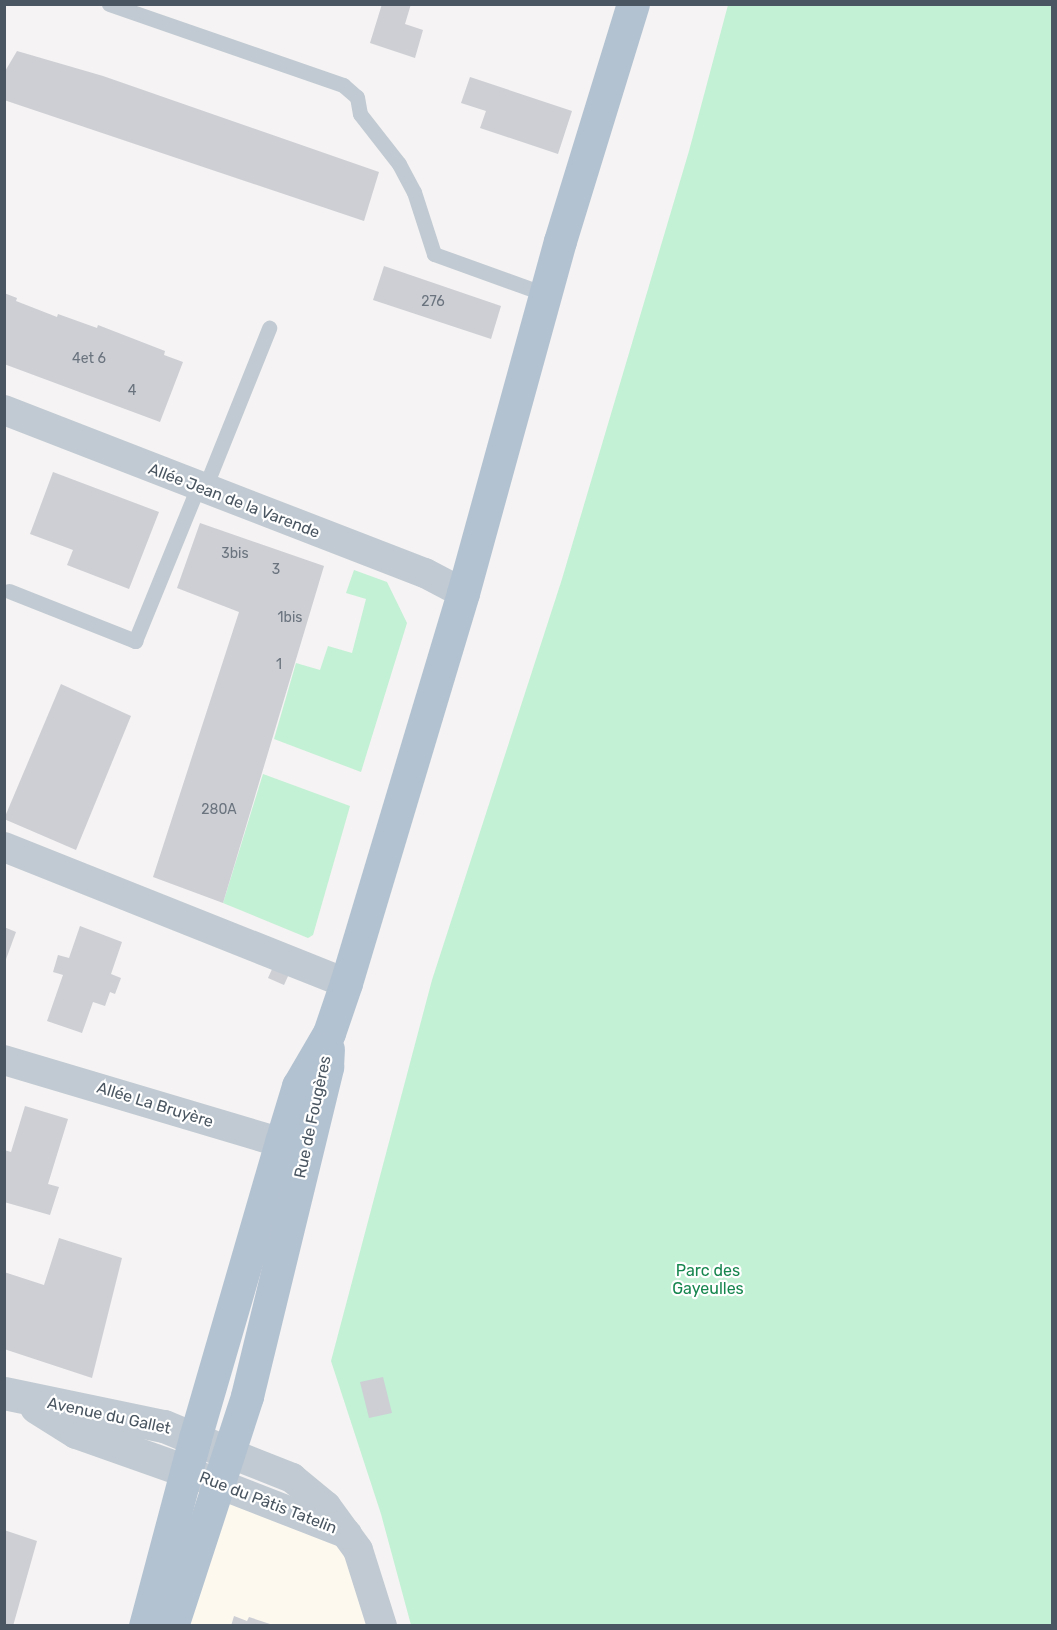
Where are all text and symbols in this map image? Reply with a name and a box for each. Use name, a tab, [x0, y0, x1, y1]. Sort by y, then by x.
house number: 276	[421, 294, 445, 310]
house number: 4et 6	[72, 351, 106, 367]
house number: 4	[128, 383, 136, 399]
street label: Allée Jean de la Varende	[145, 459, 323, 543]
house number: 3bis	[221, 546, 249, 562]
house number: 3	[272, 562, 280, 578]
house number: 1bis	[278, 610, 302, 626]
house number: 1	[276, 657, 282, 673]
house number: 280A	[201, 802, 237, 818]
street label: Rue de Fougères	[291, 1054, 335, 1180]
street label: Allée La Bruyère	[94, 1078, 216, 1132]
park label: Parc des Gayeulles	[672, 1261, 744, 1299]
street label: Avenue du Gallet	[46, 1394, 172, 1438]
street label: Rue du Pâtis Tatelin	[196, 1468, 340, 1538]

